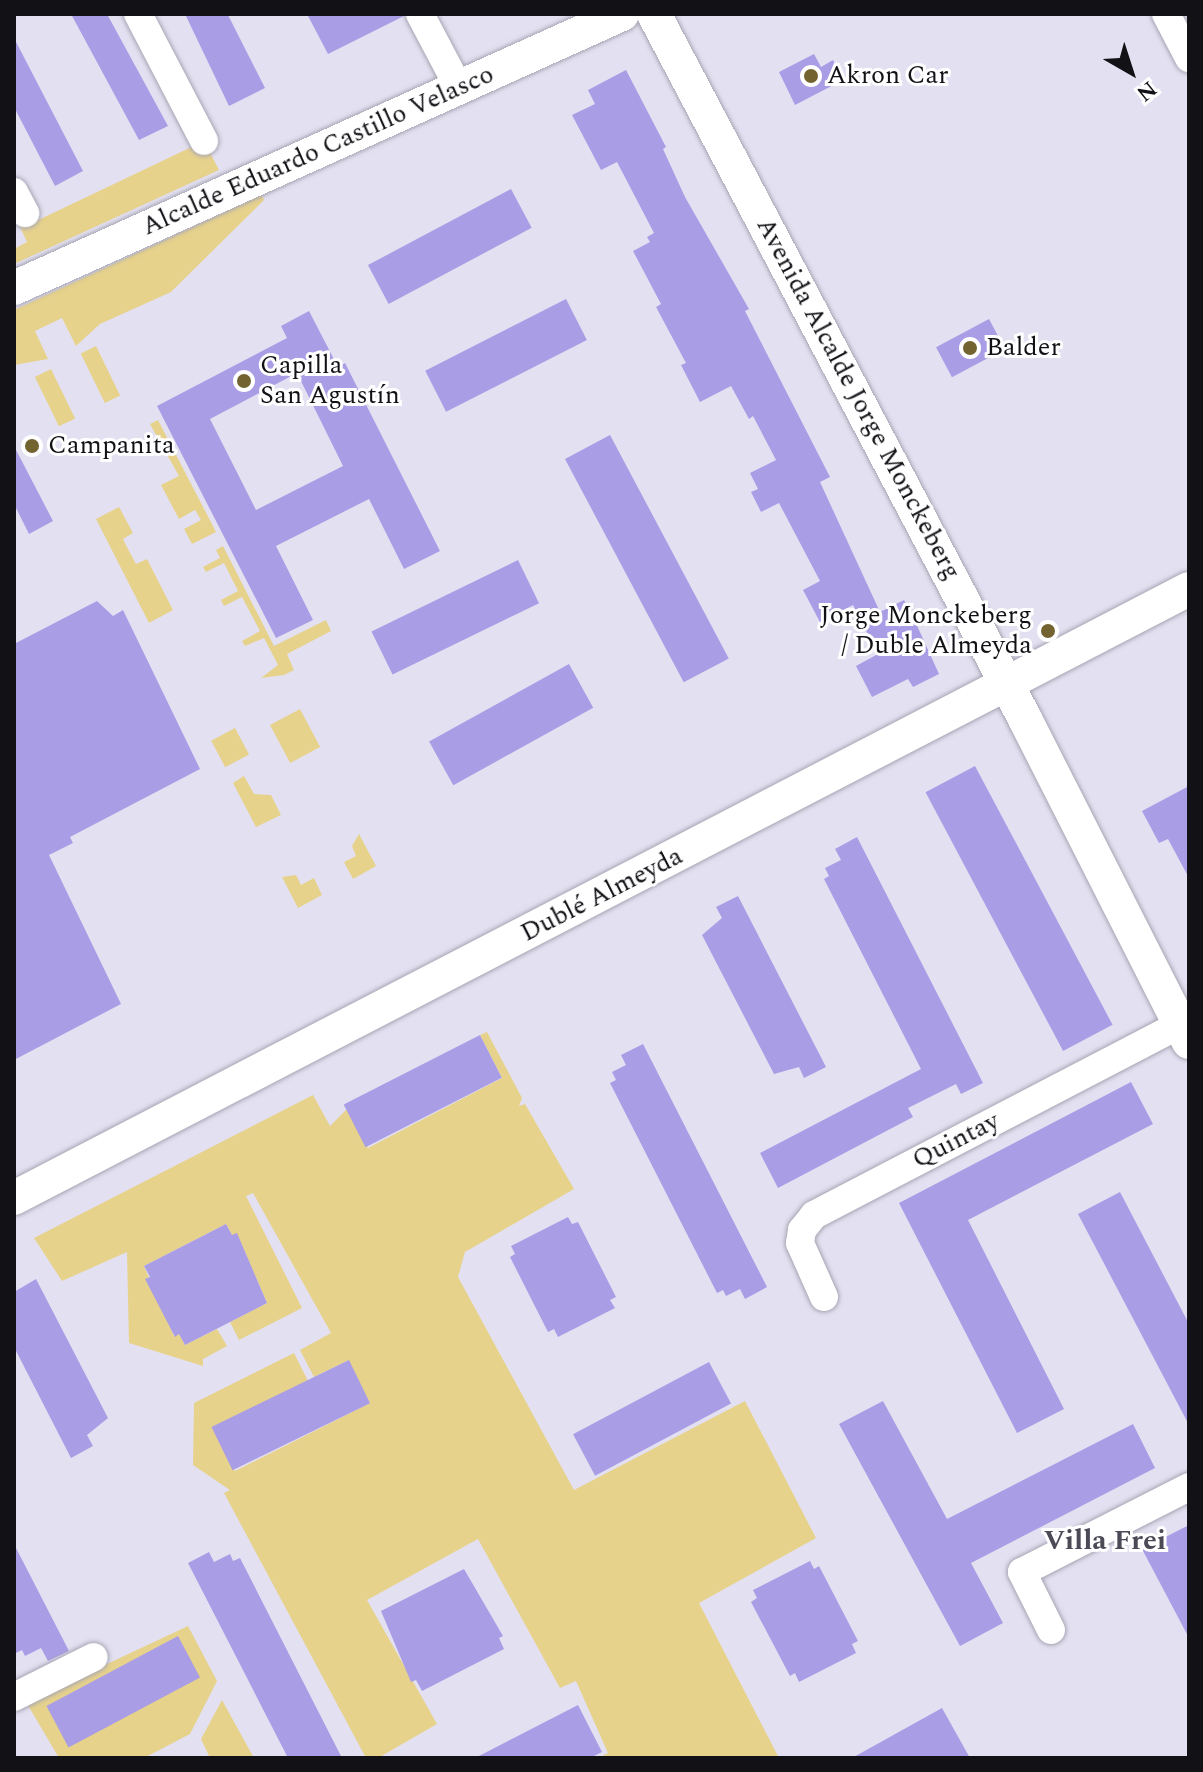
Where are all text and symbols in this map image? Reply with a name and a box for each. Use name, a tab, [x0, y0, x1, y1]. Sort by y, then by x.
north arrow	[1091, 32, 1171, 112]
street label: Alcalde Eduardo Castillo Velasco	[137, 59, 499, 243]
place label: Akron Car	[827, 60, 949, 92]
marker: Akron Car	[802, 67, 820, 85]
text: N	[1129, 73, 1164, 110]
street label: Avenida Alcalde Jorge Monckeberg	[749, 213, 967, 585]
place label: Balder	[986, 332, 1061, 364]
marker: Balder	[961, 339, 979, 357]
place label: Capilla San Agustín	[260, 350, 400, 412]
marker: Capilla San Agustín	[235, 372, 253, 390]
place label: Campanita	[48, 430, 175, 462]
marker: Campanita	[23, 437, 41, 455]
place label: Jorge Monckeberg / Duble Almeyda	[820, 600, 1032, 662]
marker: Jorge Monckeberg / Duble Almeyda	[1039, 622, 1057, 640]
street label: Dublé Almeyda	[516, 841, 688, 949]
street label: Quintay	[907, 1106, 1005, 1176]
district label: Villa Frei	[1044, 1524, 1166, 1558]

